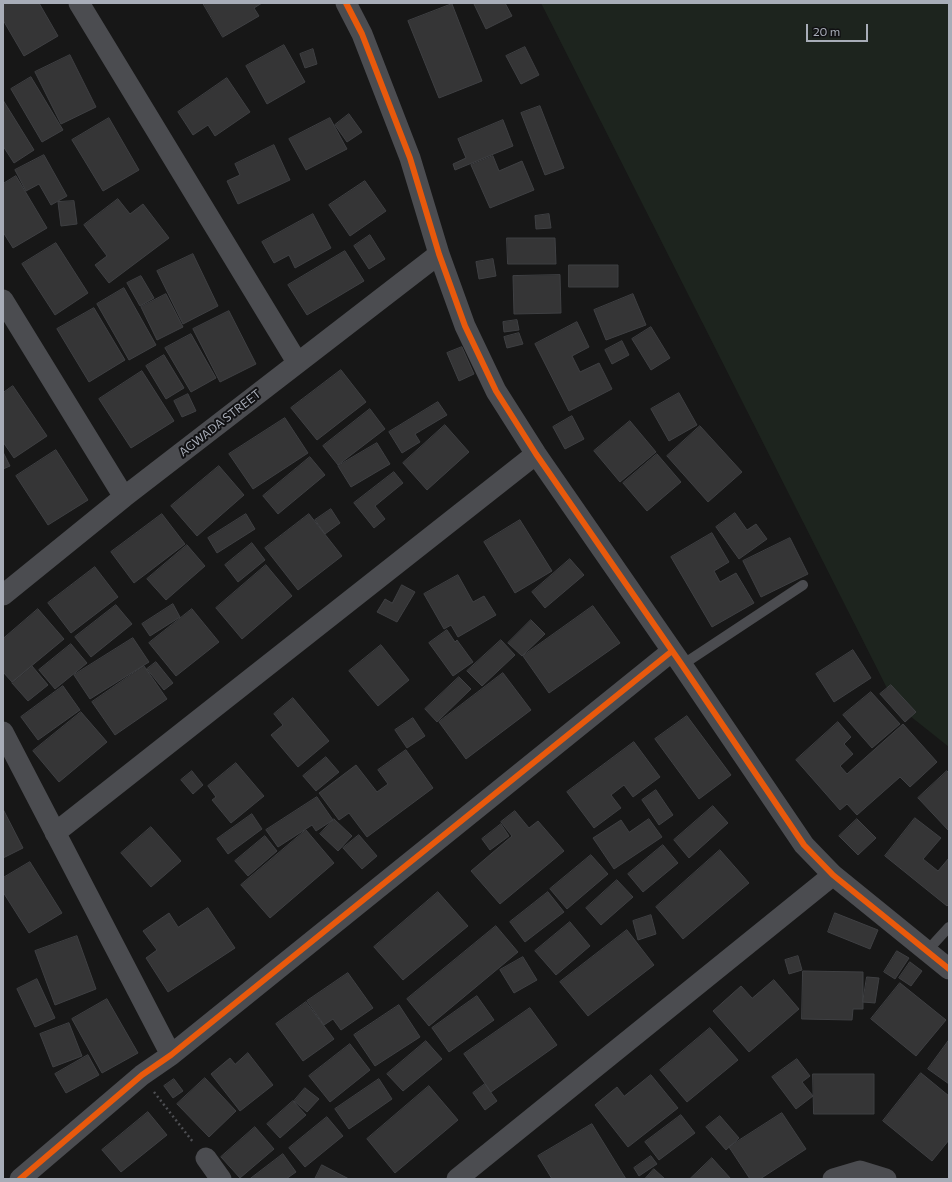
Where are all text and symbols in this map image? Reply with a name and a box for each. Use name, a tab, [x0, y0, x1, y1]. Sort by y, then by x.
scale bar	[808, 16, 870, 42]
text: 20 m	[813, 24, 840, 38]
street label: AGWADA STREET	[176, 387, 264, 459]

